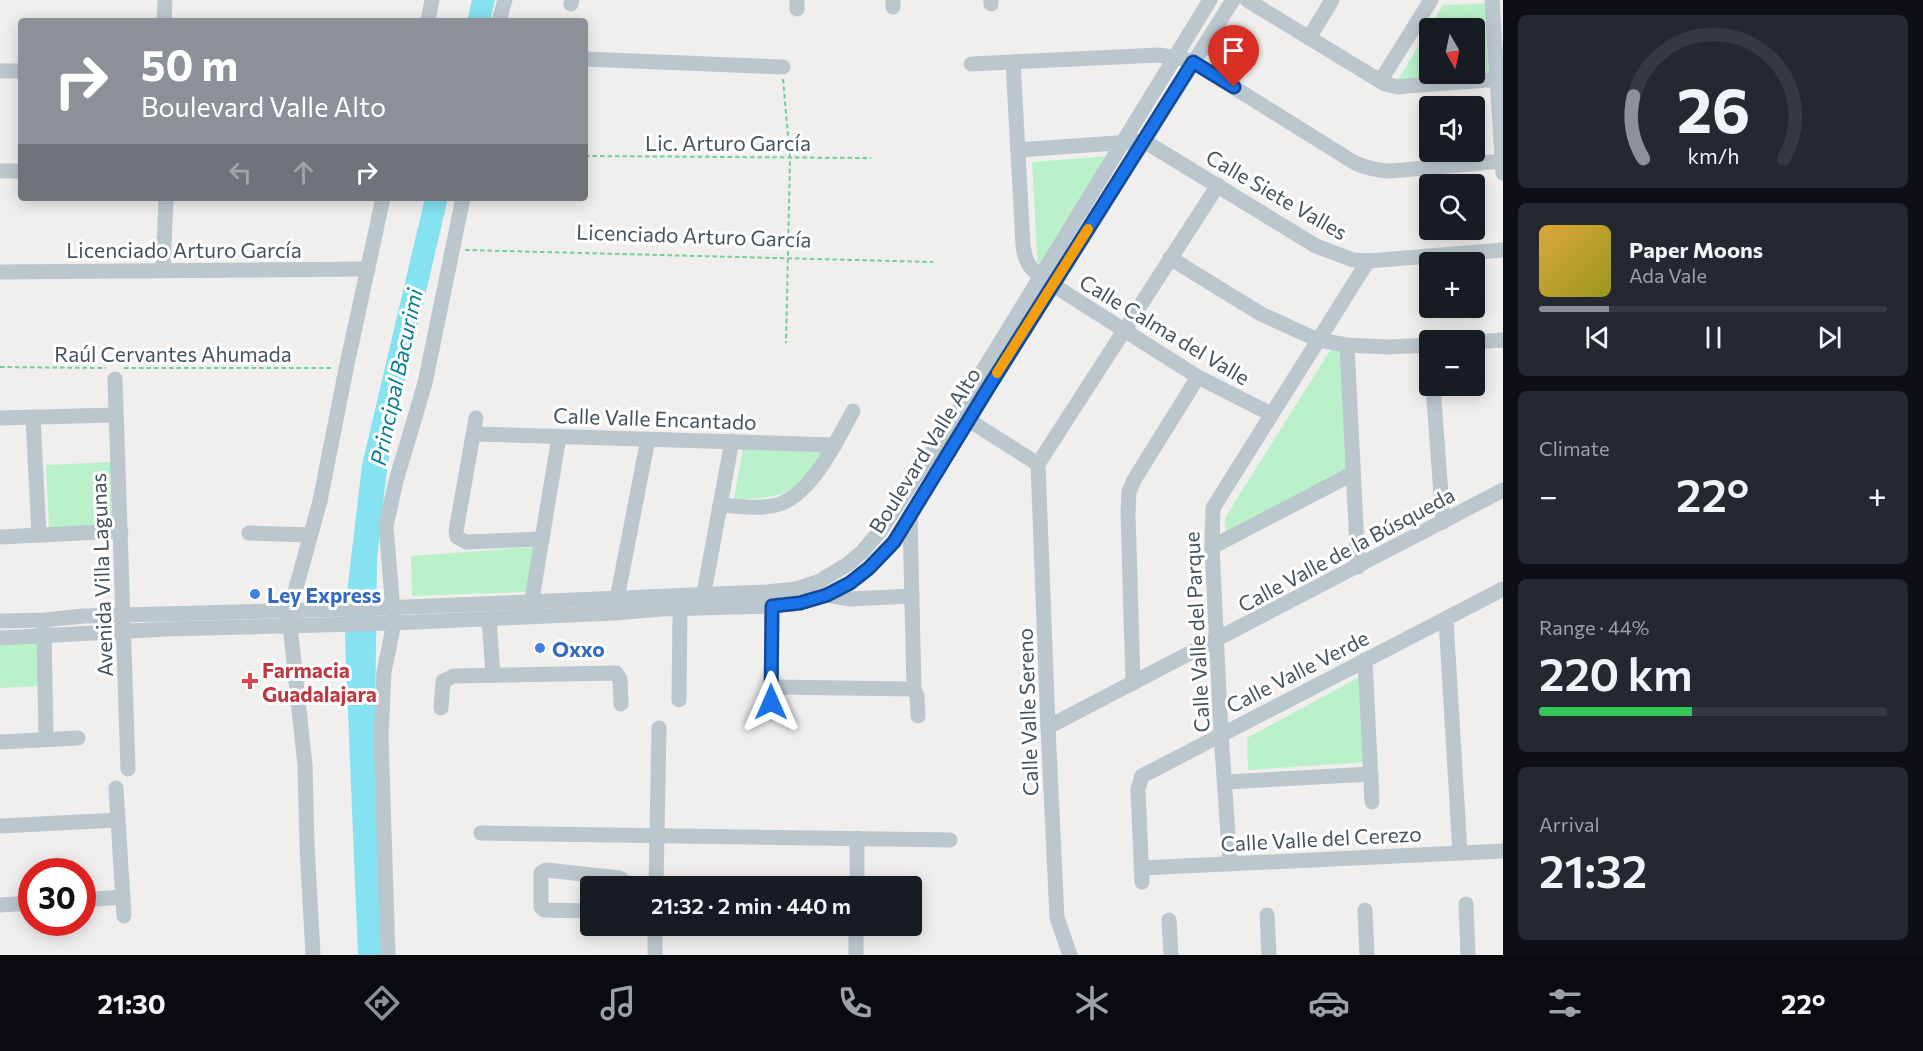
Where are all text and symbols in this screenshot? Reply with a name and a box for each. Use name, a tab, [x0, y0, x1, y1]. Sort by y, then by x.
north arrow	[1419, 18, 1485, 84]
map controls	[1419, 18, 1485, 396]
pin	[1208, 25, 1259, 87]
icon: arrive	[1217, 34, 1250, 67]
text: 50 m	[141, 38, 238, 90]
icon: right	[42, 42, 120, 120]
text: 26	[1676, 70, 1750, 146]
text: Boulevard Valle Alto	[141, 90, 386, 123]
button: sound	[1419, 96, 1485, 162]
street label: Lic. Arturo García	[645, 130, 811, 155]
text: km/h	[1687, 142, 1739, 168]
street label: Calle Siete Valles	[1202, 143, 1352, 245]
icon: left	[224, 156, 257, 189]
icon: ahead	[287, 156, 320, 189]
icon: right	[350, 156, 383, 189]
button: search	[1419, 174, 1485, 240]
street label: Licenciado Arturo García	[576, 218, 812, 252]
text: Paper Moons	[1629, 236, 1763, 263]
street label: Licenciado Arturo García	[66, 237, 302, 262]
button: +	[1419, 252, 1485, 318]
text: Ada Vale	[1629, 263, 1707, 287]
street label: Calle Calma del Valle	[1076, 268, 1254, 390]
water label: Principal Bacurimi	[364, 285, 428, 468]
icon: previous	[1581, 321, 1614, 354]
icon: pause	[1697, 321, 1730, 354]
icon: next	[1813, 321, 1846, 354]
button: −	[1419, 330, 1485, 396]
street label: Raúl Cervantes Ahumada	[54, 341, 292, 366]
street label: Boulevard Valle Alto	[863, 363, 985, 537]
street label: Calle Valle Encantado	[553, 402, 757, 434]
text: Climate	[1539, 436, 1609, 460]
text: 22°	[1676, 466, 1749, 521]
street label: Avenida Villa Lagunas	[85, 473, 117, 677]
text: −	[1539, 474, 1558, 515]
text: +	[1868, 474, 1887, 515]
street label: Calle Valle de la Búsqueda	[1233, 481, 1459, 617]
street label: Calle Valle del Parque	[1178, 531, 1214, 733]
place label: Ley Express	[267, 582, 381, 607]
marker: Ley Express	[248, 587, 262, 601]
text: Range · 44%	[1539, 615, 1649, 639]
street label: Calle Valle Verde	[1222, 624, 1372, 718]
street label: Calle Valle Sereno	[1012, 627, 1042, 797]
place label: Oxxo	[552, 636, 605, 661]
marker: Oxxo	[533, 641, 547, 655]
text: 220 km	[1539, 645, 1692, 700]
place label: Farmacia Guadalajara	[262, 657, 377, 706]
position arrow	[739, 670, 803, 734]
marker: Farmacia Guadalajara	[243, 674, 257, 688]
text: Arrival	[1539, 812, 1600, 836]
street label: Calle Valle del Cerezo	[1220, 820, 1422, 856]
text: 21:32	[1539, 842, 1647, 897]
speed limit sign: 30	[18, 858, 96, 936]
text: 21:32 · 2 min · 440 m	[651, 892, 851, 919]
icon: directions	[361, 982, 403, 1024]
icon: music	[597, 982, 639, 1024]
icon: phone	[834, 982, 876, 1024]
icon: climate	[1071, 982, 1113, 1024]
icon: car	[1308, 982, 1350, 1024]
icon: filters	[1544, 982, 1586, 1024]
text: 21:30	[97, 987, 166, 1020]
text: 22°	[1781, 987, 1826, 1020]

